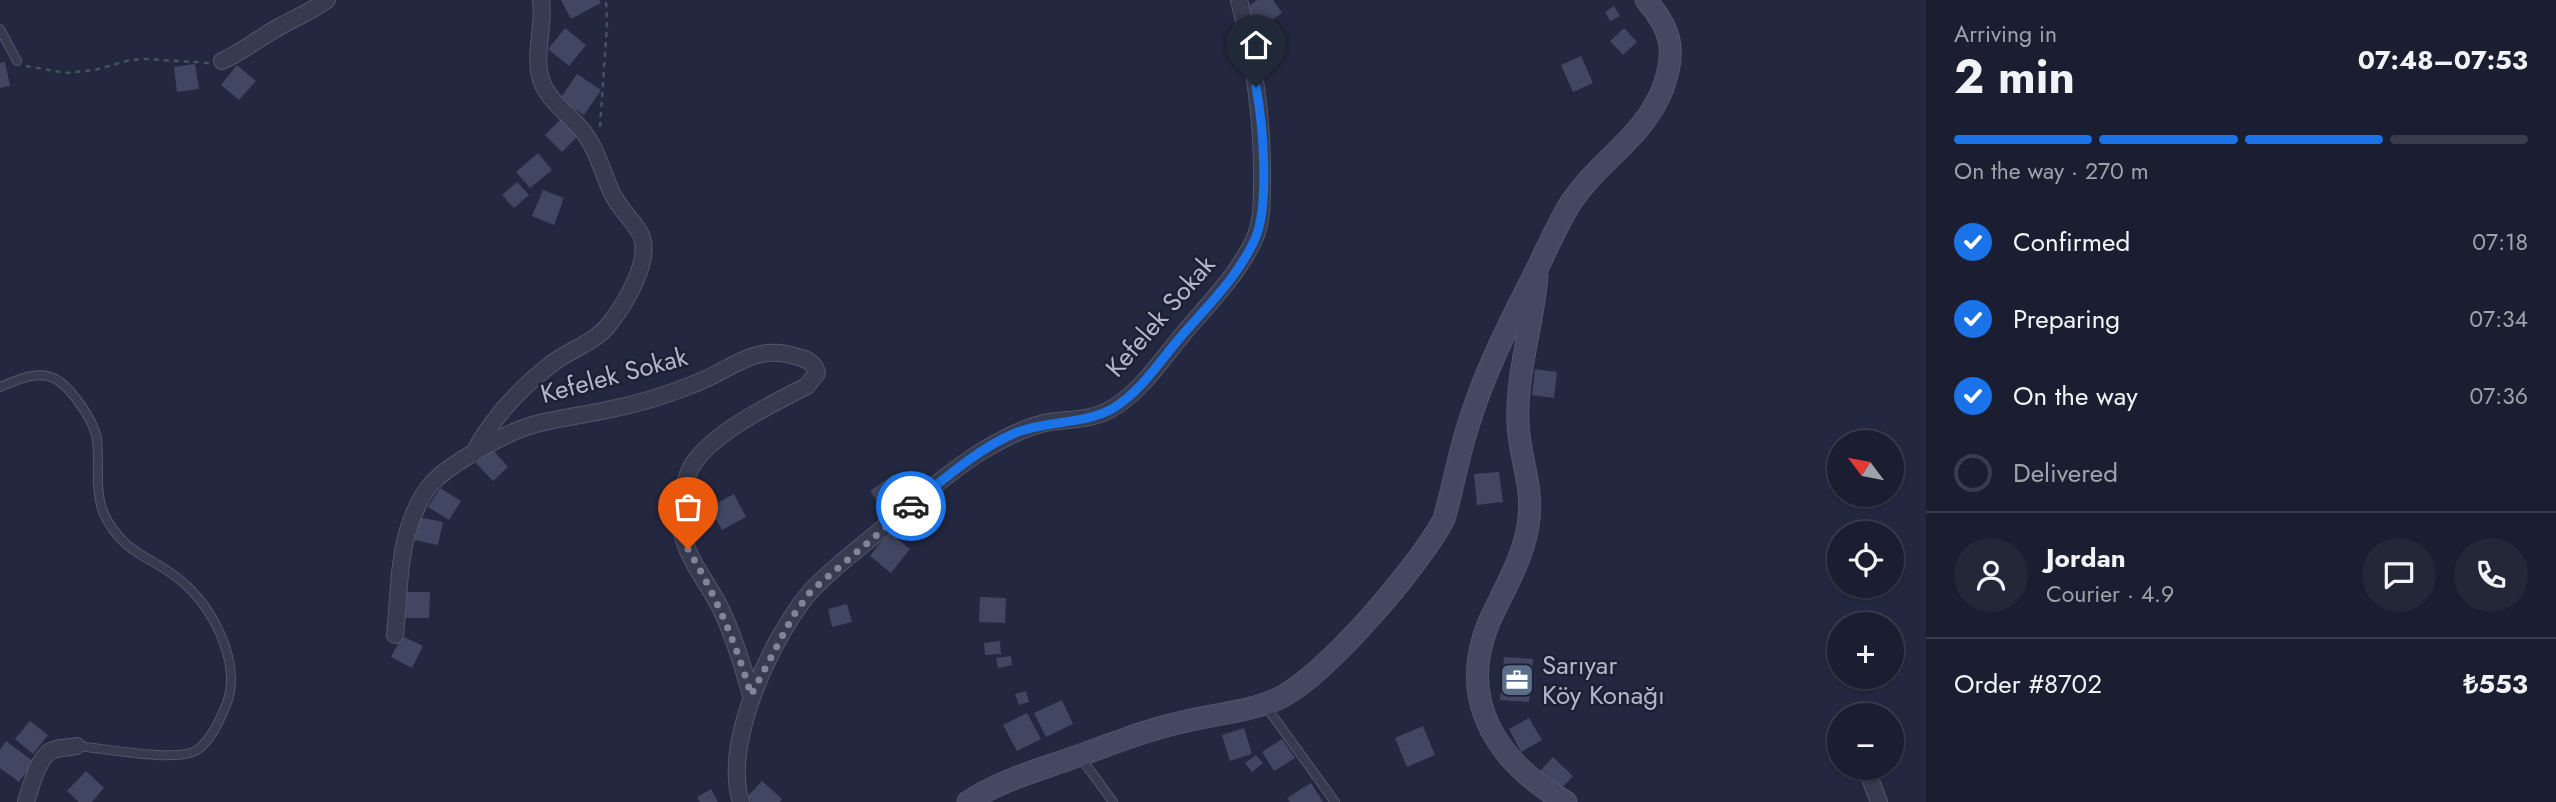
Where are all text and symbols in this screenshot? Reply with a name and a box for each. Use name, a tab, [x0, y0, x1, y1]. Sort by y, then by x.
pin	[1226, 15, 1286, 87]
text: Arriving in	[1954, 17, 2057, 51]
icon: home	[1237, 26, 1275, 64]
text: 07:48–07:53	[2358, 41, 2528, 79]
text: 2 min	[1954, 44, 2075, 110]
text: On the way · 270 m	[1954, 154, 2149, 188]
icon: check	[1954, 223, 1992, 261]
text: Confirmed	[2013, 223, 2130, 261]
text: 07:18	[2472, 225, 2528, 259]
street label: Kefelek Sokak	[1096, 246, 1224, 385]
icon: check	[1954, 300, 1992, 338]
text: Preparing	[2013, 300, 2120, 338]
text: 07:34	[2469, 302, 2528, 336]
street label: Kefelek Sokak	[536, 337, 692, 413]
icon: check	[1954, 377, 1992, 415]
text: On the way	[2013, 377, 2138, 415]
text: 07:36	[2469, 379, 2528, 413]
north arrow	[1827, 430, 1904, 508]
map controls	[1827, 430, 1904, 780]
text: Delivered	[2013, 454, 2118, 492]
courier	[876, 471, 946, 541]
pin	[658, 477, 718, 549]
icon: car	[892, 487, 930, 525]
icon: bag	[669, 488, 707, 526]
button: locate	[1827, 521, 1904, 598]
button: person	[1954, 538, 2028, 612]
button: chat	[2362, 538, 2436, 612]
button: phone	[2454, 538, 2528, 612]
text: Jordan	[2046, 539, 2126, 577]
text: Courier · 4.9	[2046, 577, 2174, 611]
button: +	[1827, 612, 1904, 689]
place label: Sarıyar Köy Konağı	[1542, 646, 1665, 714]
office icon: Sarıyar Köy Konağı	[1498, 661, 1536, 699]
text: Order #8702	[1954, 665, 2102, 703]
text: ₺553	[2463, 665, 2528, 703]
button: −	[1827, 703, 1904, 780]

